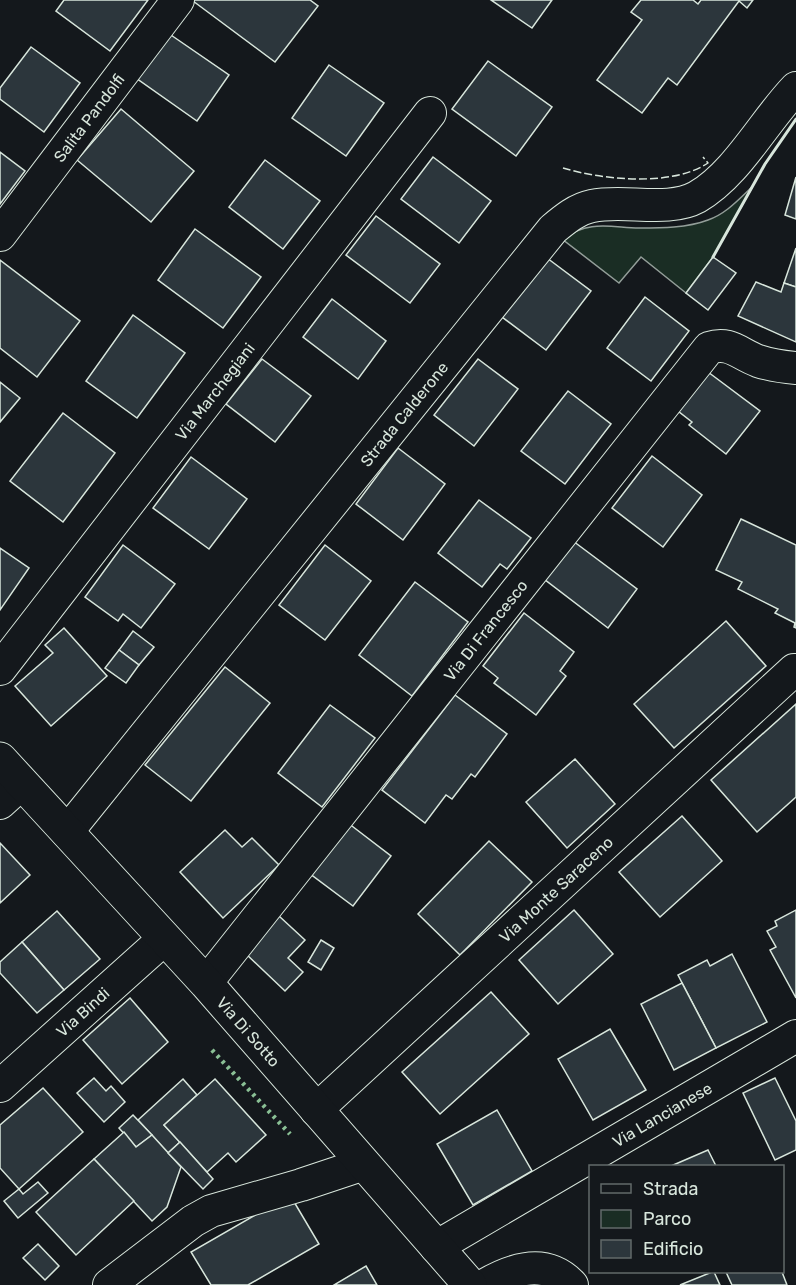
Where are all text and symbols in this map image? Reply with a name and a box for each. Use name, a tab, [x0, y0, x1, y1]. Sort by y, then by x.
street label: Salita Pandolfi	[49, 70, 128, 166]
street label: Via Marchegiani	[171, 339, 258, 444]
street label: Strada Calderone	[356, 358, 452, 470]
street label: Via Di Francesco	[440, 576, 531, 685]
street label: Via Monte Saraceno	[495, 832, 617, 946]
street label: Via Bindi	[52, 983, 113, 1041]
street label: Via Di Sotto	[213, 993, 284, 1071]
street label: Via Lancianese	[609, 1078, 715, 1151]
legend	[589, 1165, 784, 1273]
text: Strada	[643, 1178, 699, 1200]
text: Parco	[643, 1208, 691, 1230]
text: Edificio	[643, 1238, 703, 1260]

